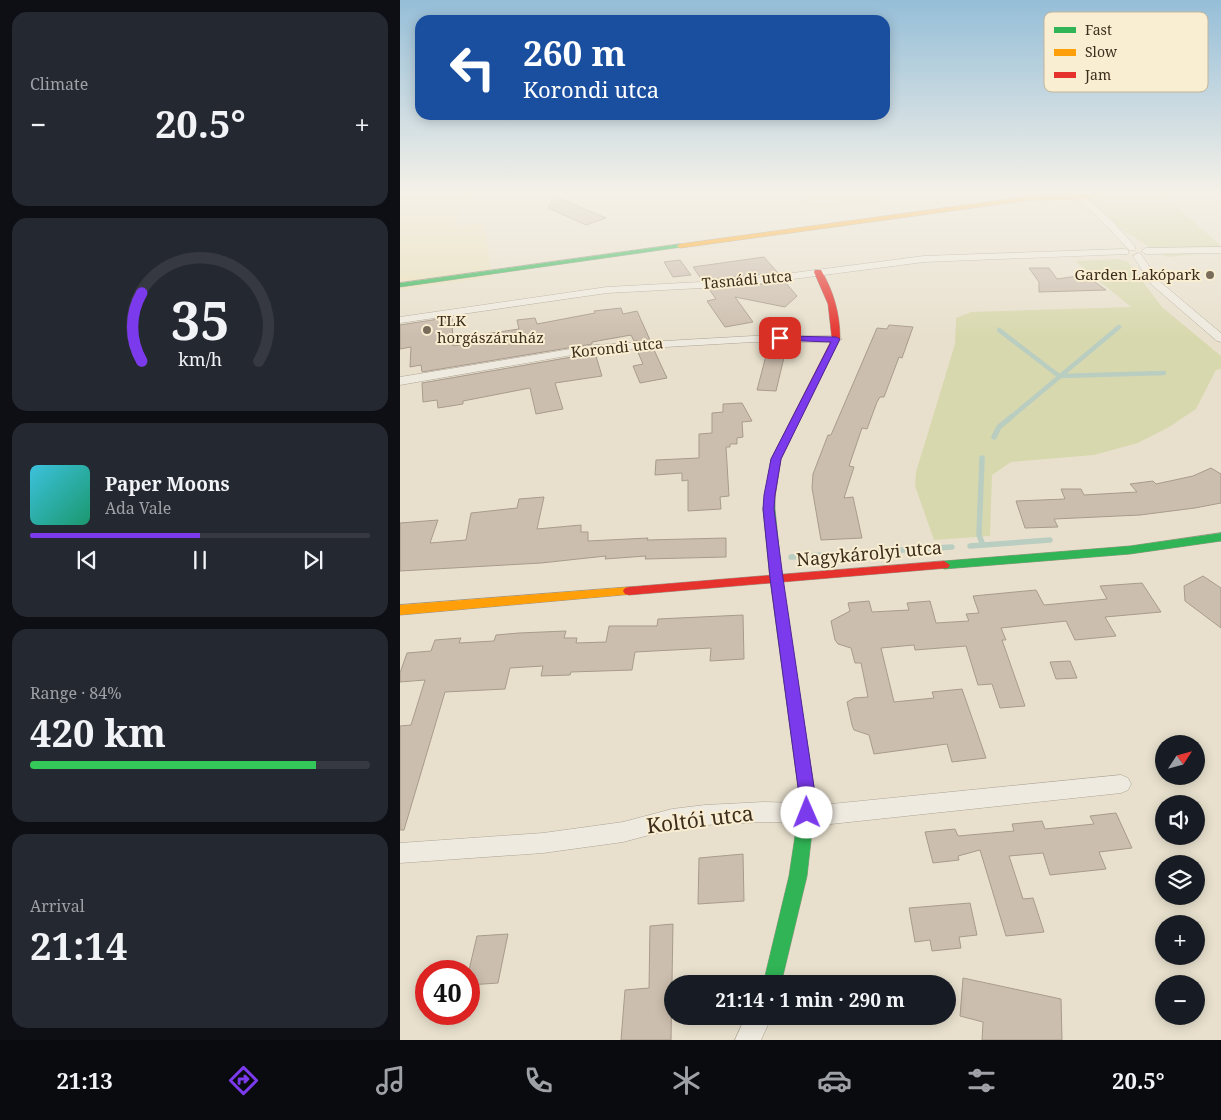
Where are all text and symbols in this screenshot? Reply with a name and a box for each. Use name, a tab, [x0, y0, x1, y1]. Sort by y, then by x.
legend	[1044, 12, 1208, 92]
text: Fast	[1085, 20, 1112, 39]
text: 260 m	[523, 29, 626, 76]
icon: left	[440, 35, 505, 100]
text: Slow	[1085, 42, 1118, 61]
text: Jam	[1084, 65, 1111, 84]
text: Climate	[30, 73, 88, 95]
text: Korondi utca	[523, 74, 659, 104]
text: 20.5°	[155, 97, 246, 149]
text: −	[30, 105, 46, 143]
text: +	[354, 105, 370, 143]
place label: Garden Lakópark	[1075, 264, 1200, 284]
street label: Tasnádi utca	[701, 265, 793, 293]
marker: Garden Lakópark	[1204, 269, 1216, 281]
text: 35	[171, 284, 229, 355]
place label: TLK horgászáruház	[437, 310, 544, 347]
pin	[759, 317, 801, 359]
marker: TLK horgászáruház	[421, 324, 433, 336]
icon: arrive	[766, 324, 794, 352]
street label: Korondi utca	[570, 332, 664, 362]
text: km/h	[178, 347, 222, 371]
text: Paper Moons	[105, 471, 230, 497]
text: Ada Vale	[105, 497, 171, 519]
street label: Nagykárolyi utca	[795, 535, 943, 571]
icon: previous	[73, 546, 101, 574]
icon: pause	[186, 546, 214, 574]
icon: next	[299, 546, 327, 574]
text: Range · 84%	[30, 682, 122, 704]
text: 420 km	[30, 706, 166, 758]
north arrow	[1155, 735, 1205, 785]
map controls	[1155, 735, 1205, 1025]
position arrow	[780, 786, 832, 838]
button: sound	[1155, 795, 1205, 845]
street label: Koltói utca	[645, 799, 755, 839]
button: layers	[1155, 855, 1205, 905]
text: Arrival	[30, 895, 85, 917]
button: +	[1155, 915, 1205, 965]
text: 21:14	[30, 919, 127, 971]
speed limit sign: 40	[415, 960, 480, 1025]
button: −	[1155, 975, 1205, 1025]
text: 21:14 · 1 min · 290 m	[715, 987, 905, 1013]
icon: directions	[226, 1063, 261, 1098]
icon: music	[373, 1063, 408, 1098]
icon: phone	[521, 1063, 556, 1098]
icon: climate	[669, 1063, 704, 1098]
icon: car	[817, 1063, 852, 1098]
icon: filters	[964, 1063, 999, 1098]
text: 21:13	[56, 1065, 113, 1095]
text: 20.5°	[1112, 1065, 1165, 1095]

